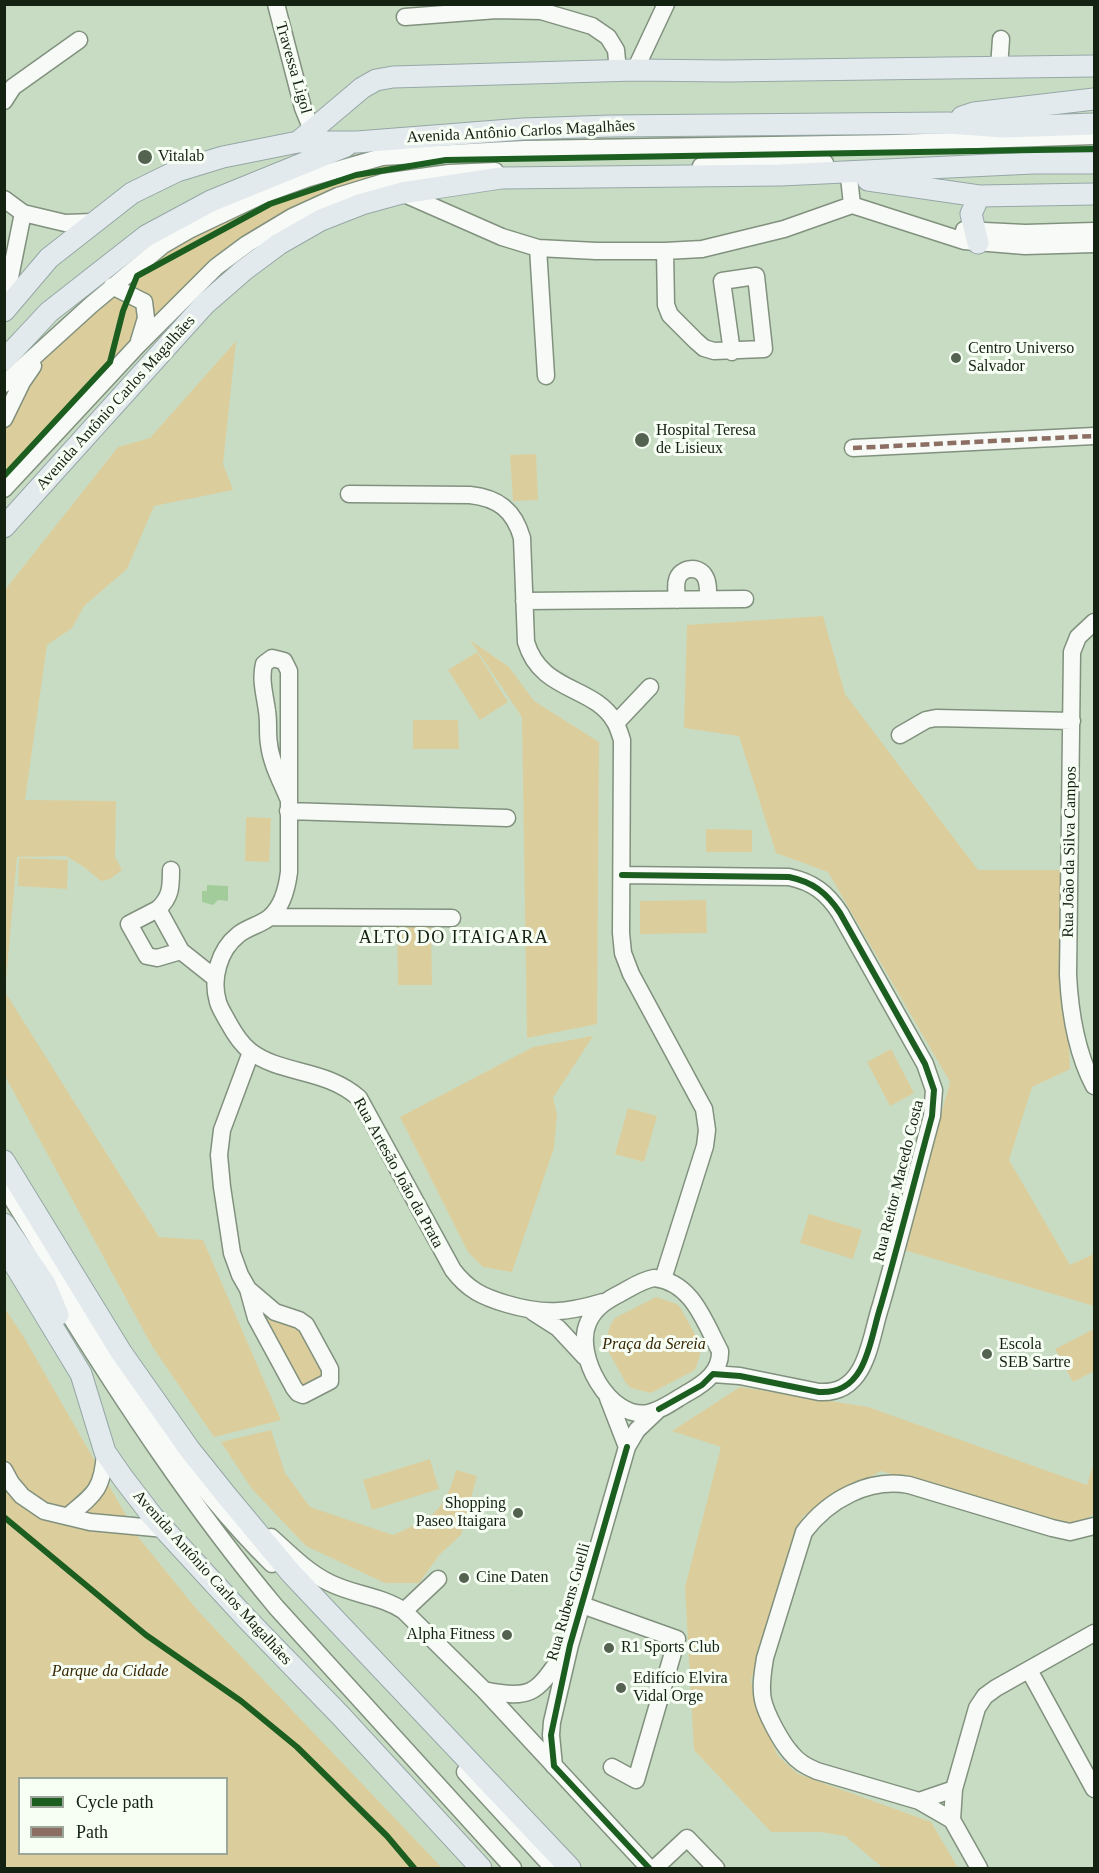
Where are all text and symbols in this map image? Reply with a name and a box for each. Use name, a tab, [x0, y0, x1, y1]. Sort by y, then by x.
street label: Travessa Ligol	[271, 20, 315, 116]
street label: Avenida Antônio Carlos Magalhães	[406, 116, 636, 148]
place label: Vitalab	[158, 147, 204, 167]
marker: Vitalab	[136, 148, 154, 166]
street label: Avenida Antônio Carlos Magalhães	[32, 312, 200, 494]
place label: Centro Universo Salvador	[968, 339, 1074, 377]
marker: Centro Universo Salvador	[949, 351, 963, 365]
place label: Hospital Teresa de Lisieux	[656, 421, 756, 459]
marker: Hospital Teresa de Lisieux	[633, 431, 651, 449]
street label: Rua João da Silva Campos	[1059, 766, 1081, 938]
district label: ALTO DO ITAIGARA	[359, 927, 549, 949]
street label: Rua Artesão João da Prata	[349, 1095, 447, 1251]
street label: Rua Reitor Macedo Costa	[870, 1098, 928, 1264]
park label: Praça da Sereia	[602, 1335, 706, 1355]
place label: Escola SEB Sartre	[999, 1335, 1071, 1373]
marker: Escola SEB Sartre	[980, 1347, 994, 1361]
street label: Avenida Antônio Carlos Magalhães	[128, 1487, 296, 1669]
place label: Shopping Paseo Itaigara	[416, 1494, 506, 1532]
marker: Shopping Paseo Itaigara	[511, 1506, 525, 1520]
street label: Rua Rubens Guelli	[543, 1541, 595, 1663]
place label: Cine Daten	[476, 1568, 548, 1588]
marker: Cine Daten	[457, 1571, 471, 1585]
place label: Alpha Fitness	[407, 1625, 495, 1645]
marker: Alpha Fitness	[500, 1628, 514, 1642]
place label: R1 Sports Club	[621, 1638, 720, 1658]
marker: R1 Sports Club	[602, 1641, 616, 1655]
park label: Parque da Cidade	[52, 1662, 168, 1682]
place label: Edifício Elvira Vidal Orge	[633, 1669, 728, 1707]
marker: Edifício Elvira Vidal Orge	[614, 1681, 628, 1695]
legend	[18, 1777, 228, 1855]
text: Cycle path	[76, 1792, 153, 1812]
text: Path	[76, 1822, 108, 1842]

